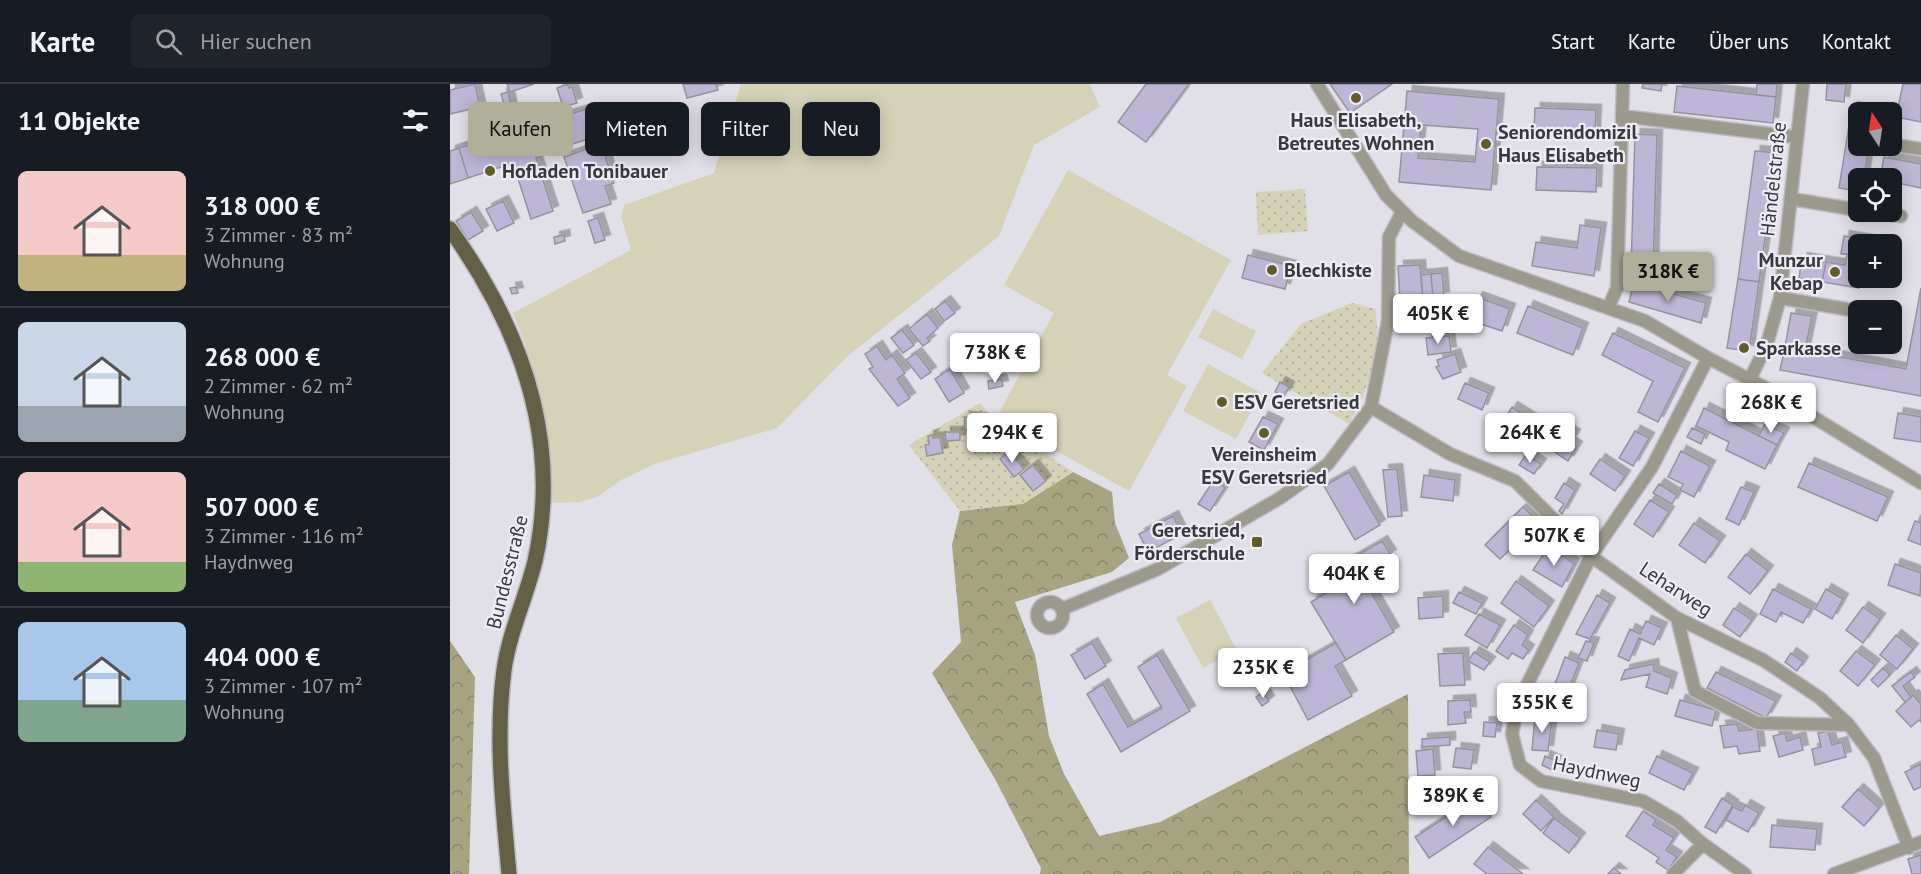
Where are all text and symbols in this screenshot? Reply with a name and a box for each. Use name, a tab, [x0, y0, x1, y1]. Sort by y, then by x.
search box	[131, 14, 551, 68]
text: Karte	[30, 23, 95, 60]
icon: search	[152, 25, 185, 58]
text: Hier suchen	[200, 27, 312, 55]
text: Start	[1551, 28, 1595, 55]
text: Karte	[1628, 28, 1676, 55]
text: Über uns	[1709, 28, 1789, 55]
text: Kontakt	[1822, 28, 1891, 55]
marker: Haus Elisabeth, Betreutes Wohnen	[1349, 91, 1363, 105]
chip: Kaufen	[468, 102, 573, 156]
chip: Mieten	[585, 102, 689, 156]
chip: Filter	[701, 102, 790, 156]
chip: Neu	[802, 102, 880, 156]
north arrow	[1848, 102, 1902, 156]
map controls	[1848, 102, 1902, 354]
text: 11 Objekte	[18, 104, 140, 137]
icon: filters	[399, 104, 432, 137]
place label: Haus Elisabeth, Betreutes Wohnen	[1278, 107, 1434, 156]
place label: Seniorendomizil Haus Elisabeth	[1498, 119, 1637, 168]
street label: Händelstraße	[1754, 120, 1792, 238]
marker: Seniorendomizil Haus Elisabeth	[1479, 137, 1493, 151]
place label: Hofladen Tonibauer	[502, 158, 668, 184]
marker: Hofladen Tonibauer	[483, 164, 497, 178]
button: locate	[1848, 168, 1902, 222]
text: 318 000 €	[204, 189, 320, 222]
icon: home	[66, 195, 138, 267]
text: 3 Zimmer · 83 m²	[204, 222, 353, 248]
button: +	[1848, 234, 1902, 288]
place label: Munzur Kebap	[1758, 247, 1823, 296]
text: Wohnung	[204, 248, 285, 274]
pin: 318K €	[1619, 252, 1717, 303]
place label: Blechkiste	[1284, 257, 1372, 283]
text: 318K €	[1637, 258, 1699, 284]
marker: Blechkiste	[1265, 263, 1279, 277]
marker: Munzur Kebap	[1828, 265, 1842, 279]
pin: 405K €	[1389, 294, 1487, 345]
text: 405K €	[1407, 300, 1469, 326]
button: −	[1848, 300, 1902, 354]
pin: 738K €	[946, 333, 1044, 384]
place label: Sparkasse	[1756, 335, 1841, 361]
text: 738K €	[964, 339, 1026, 365]
text: 268 000 €	[204, 340, 320, 373]
marker: Sparkasse	[1737, 341, 1751, 355]
icon: home	[66, 346, 138, 418]
text: 2 Zimmer · 62 m²	[204, 373, 353, 399]
pin: 268K €	[1722, 383, 1820, 434]
place label: ESV Geretsried	[1234, 389, 1360, 415]
text: 268K €	[1740, 389, 1802, 415]
marker: ESV Geretsried	[1215, 395, 1229, 409]
text: Wohnung	[204, 399, 285, 425]
pin: 294K €	[963, 413, 1061, 464]
pin: 264K €	[1481, 413, 1579, 464]
text: 294K €	[981, 419, 1043, 445]
text: 264K €	[1499, 419, 1561, 445]
marker: Vereinsheim ESV Geretsried	[1257, 426, 1271, 440]
place label: Vereinsheim ESV Geretsried	[1201, 441, 1327, 490]
text: 507 000 €	[204, 490, 319, 523]
icon: home	[66, 496, 138, 568]
street label: Bundesstraße	[480, 512, 534, 632]
pin: 507K €	[1505, 516, 1603, 567]
place label: Geretsried, Förderschule	[1134, 517, 1245, 566]
text: 507K €	[1523, 522, 1585, 548]
text: 3 Zimmer · 116 m²	[204, 523, 364, 549]
marker: Geretsried, Förderschule	[1250, 535, 1264, 549]
text: Haydnweg	[204, 549, 294, 575]
pin: 404K €	[1305, 554, 1403, 605]
street label: Leharweg	[1634, 556, 1718, 622]
text: 404K €	[1323, 560, 1385, 586]
text: 404 000 €	[204, 640, 320, 673]
icon: home	[66, 646, 138, 718]
pin: 235K €	[1214, 648, 1312, 699]
text: 235K €	[1232, 654, 1294, 680]
text: 3 Zimmer · 107 m²	[204, 673, 363, 699]
pin: 355K €	[1493, 683, 1591, 734]
text: 355K €	[1511, 689, 1573, 715]
text: Wohnung	[204, 699, 285, 725]
street label: Haydnweg	[1551, 750, 1643, 794]
pin: 389K €	[1404, 776, 1502, 827]
text: 389K €	[1422, 782, 1484, 808]

